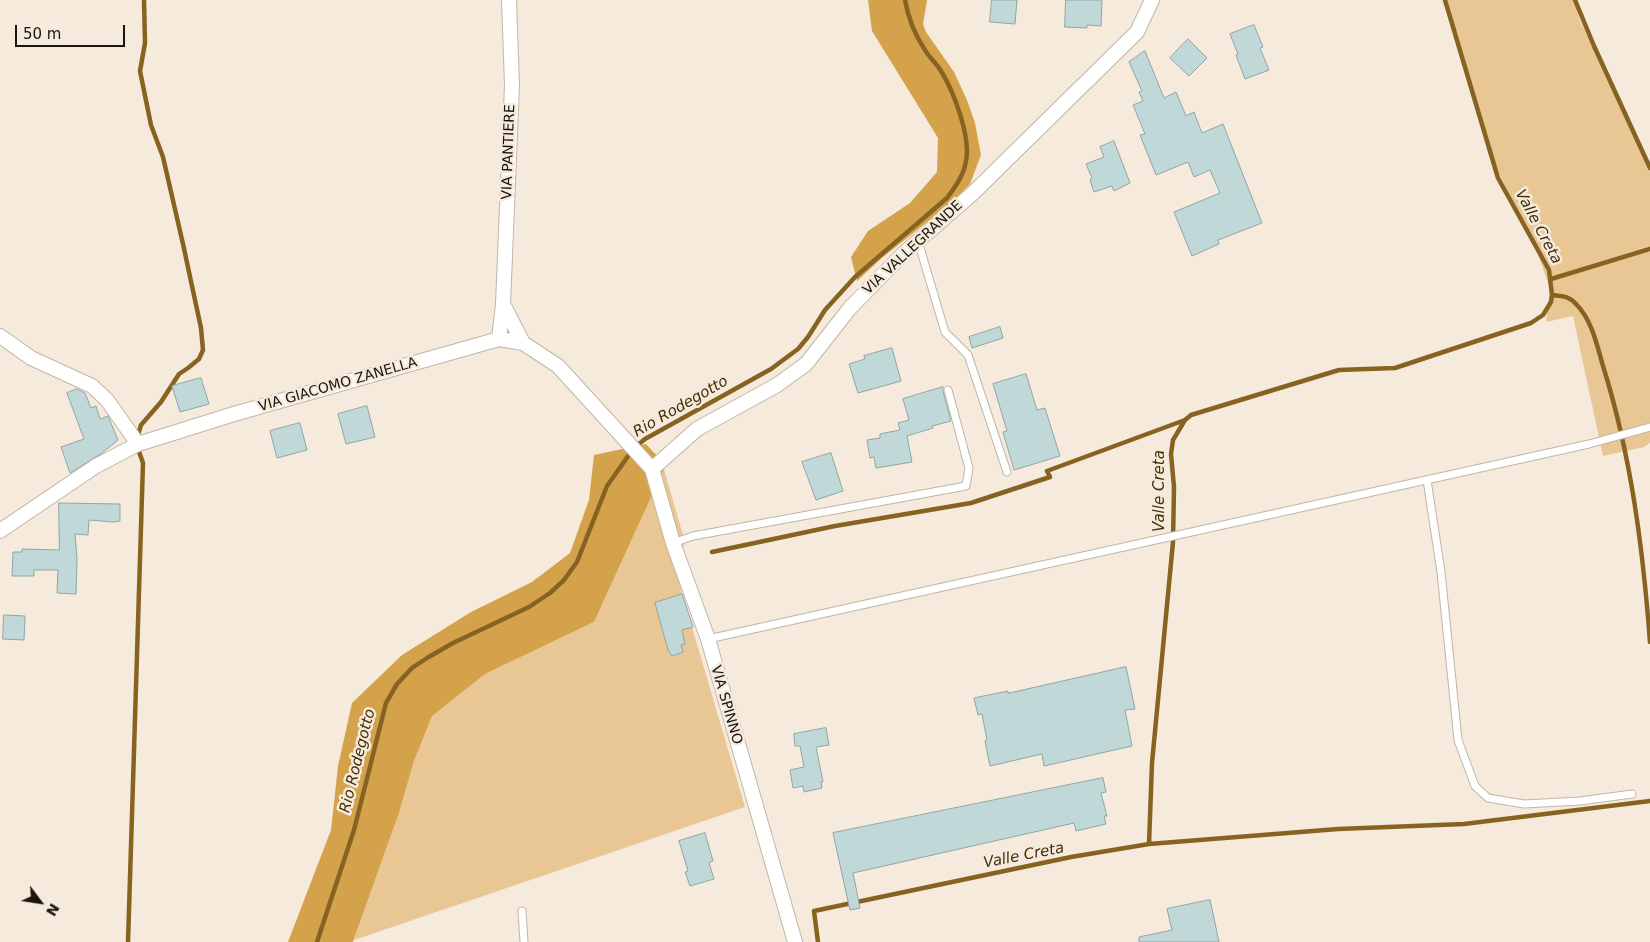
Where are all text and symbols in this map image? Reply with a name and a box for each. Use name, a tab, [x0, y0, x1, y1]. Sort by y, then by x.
scale bar	[18, 15, 128, 47]
text: 50 m	[23, 25, 61, 43]
street label: VIA PANTIERE	[499, 104, 519, 200]
water label: Valle Creta	[1511, 187, 1565, 267]
street label: VIA VALLEGRANDE	[860, 197, 966, 299]
street label: VIA GIACOMO ZANELLA	[257, 354, 419, 416]
water label: Rio Rodegotto	[630, 373, 732, 441]
water label: Valle Creta	[1151, 450, 1169, 532]
street label: VIA SPINNO	[707, 664, 745, 746]
water label: Rio Rodegotto	[336, 707, 380, 815]
water label: Valle Creta	[982, 839, 1066, 873]
north arrow	[15, 877, 65, 927]
text: N	[43, 901, 63, 919]

